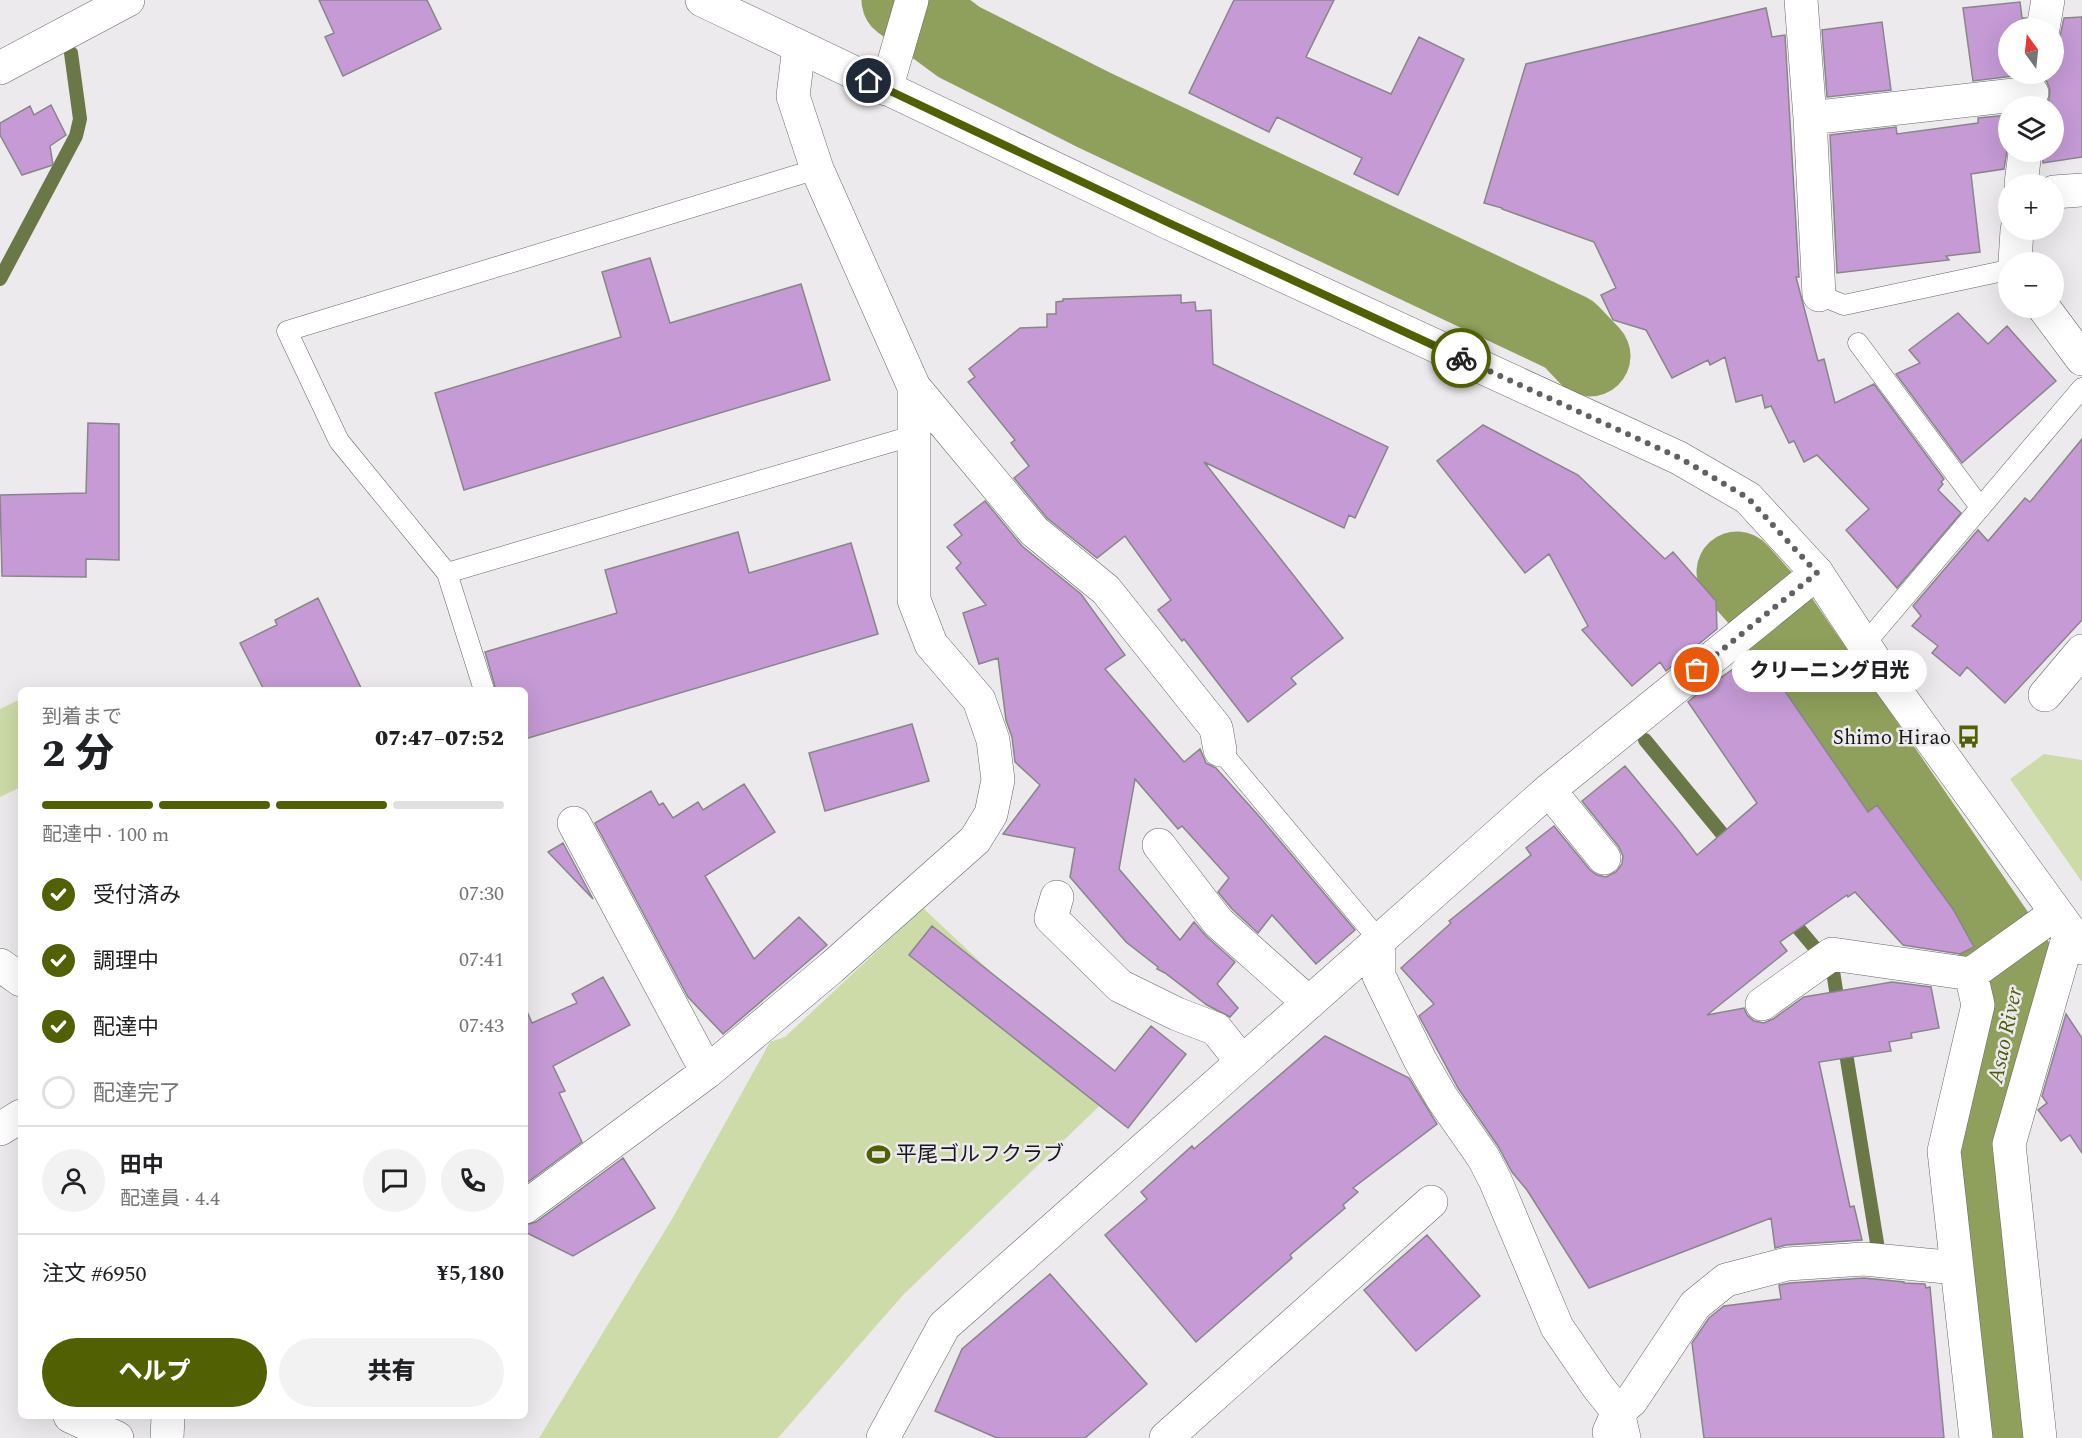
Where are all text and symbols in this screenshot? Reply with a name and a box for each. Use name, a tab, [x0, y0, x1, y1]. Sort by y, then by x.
north arrow	[1998, 18, 2064, 84]
map controls	[1998, 18, 2064, 318]
pin	[843, 55, 894, 106]
icon: home	[852, 64, 885, 97]
button: layers	[1998, 96, 2064, 162]
button: +	[1998, 174, 2064, 240]
button: −	[1998, 252, 2064, 318]
courier	[1431, 328, 1491, 388]
icon: bike	[1445, 342, 1478, 375]
pin	[1671, 644, 1722, 695]
callout: クリーニング日光	[1733, 649, 1928, 691]
icon: bag	[1680, 653, 1713, 686]
text: クリーニング日光	[1750, 656, 1910, 686]
text: 到着まで	[42, 702, 122, 732]
text: 07:47–07:52	[375, 722, 504, 755]
place label: Shimo Hirao	[1833, 722, 1951, 754]
bus stop icon: Shimo Hirao	[1956, 724, 1982, 750]
text: 2 分	[42, 725, 114, 784]
text: 配達中 · 100 m	[42, 820, 169, 850]
icon: check	[42, 878, 75, 911]
text: 受付済み	[93, 879, 181, 912]
text: 07:30	[459, 879, 504, 909]
icon: check	[42, 944, 75, 977]
text: 調理中	[93, 945, 159, 978]
text: 07:41	[459, 945, 504, 975]
water label: Asao River	[1979, 984, 2032, 1087]
icon: check	[42, 1010, 75, 1043]
text: 配達中	[93, 1011, 159, 1044]
text: 07:43	[459, 1011, 504, 1041]
text: 配達完了	[93, 1077, 181, 1110]
place label: 平尾ゴルフクラブ	[896, 1139, 1064, 1171]
sports icon: 平尾ゴルフクラブ	[865, 1141, 891, 1167]
button: person	[42, 1149, 105, 1212]
text: 田中	[120, 1149, 164, 1182]
button: chat	[363, 1149, 426, 1212]
button: phone	[441, 1149, 504, 1212]
text: 配達員 · 4.4	[120, 1184, 220, 1214]
text: ¥5,180	[436, 1257, 504, 1290]
text: 注文 #6950	[42, 1258, 147, 1291]
button: ヘルプ	[42, 1338, 267, 1407]
button: 共有	[279, 1338, 504, 1407]

